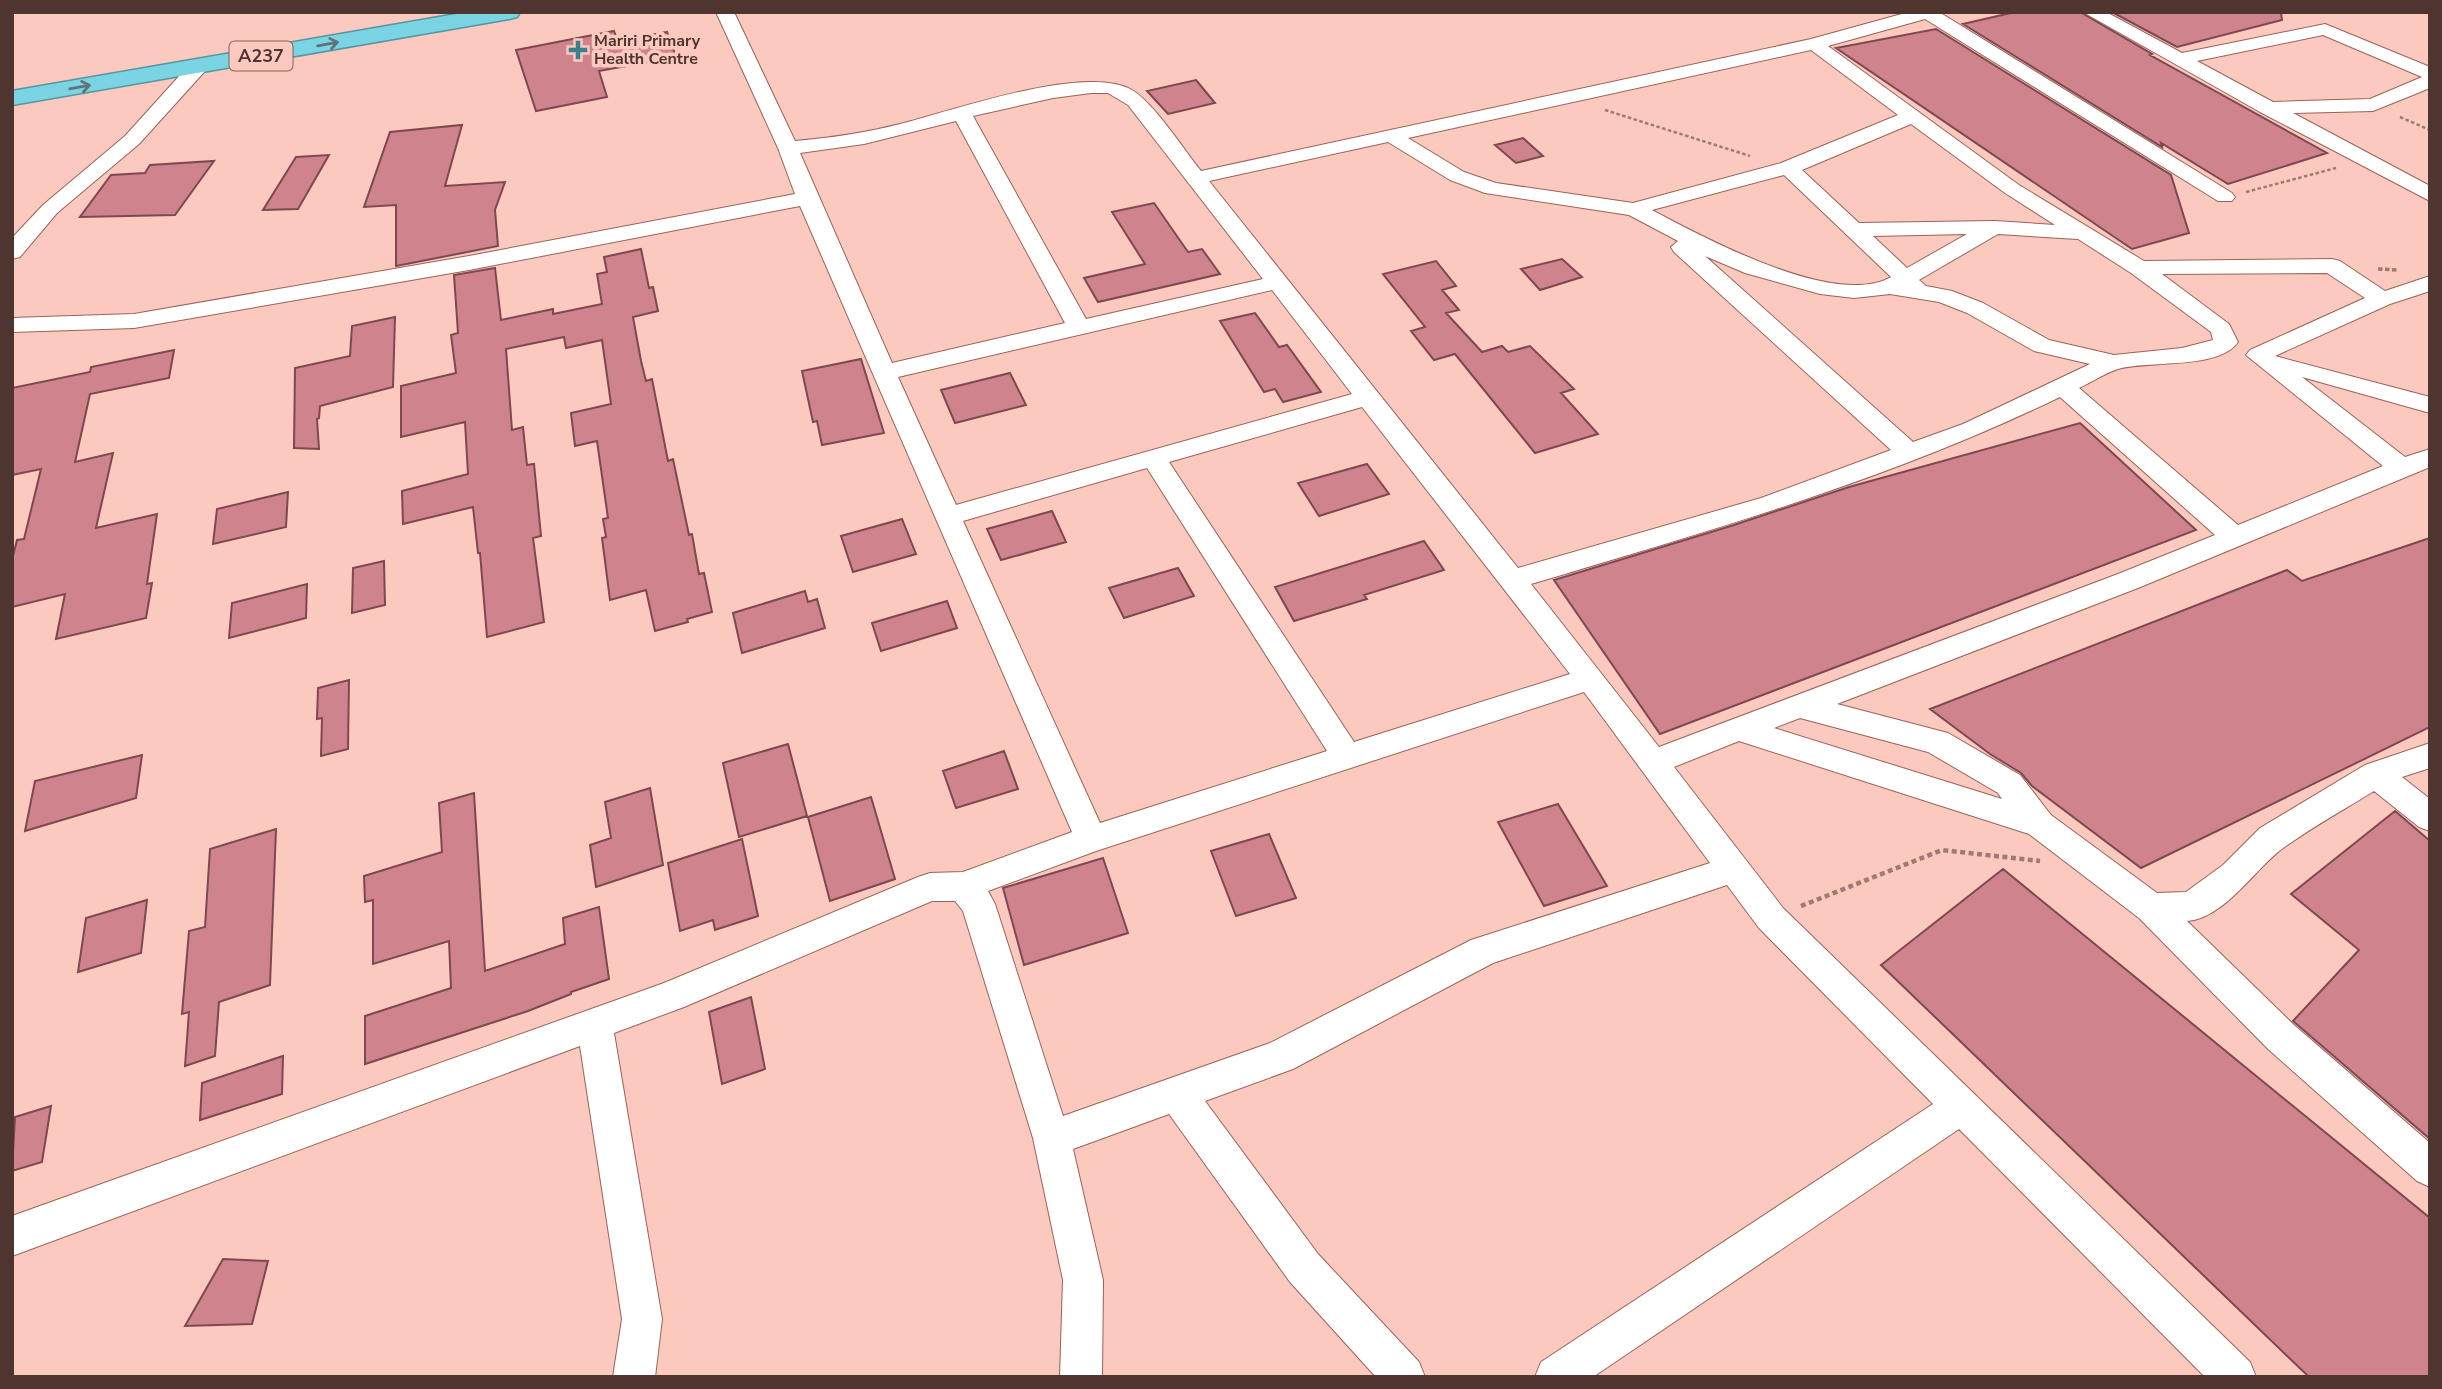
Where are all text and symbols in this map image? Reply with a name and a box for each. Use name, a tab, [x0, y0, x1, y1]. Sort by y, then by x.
place label: Mariri Primary Health Centre	[594, 30, 701, 70]
one-way arrow	[316, 37, 339, 50]
marker: Mariri Primary Health Centre	[568, 40, 588, 60]
road number: A237	[230, 42, 292, 70]
one-way arrow	[68, 80, 90, 93]

